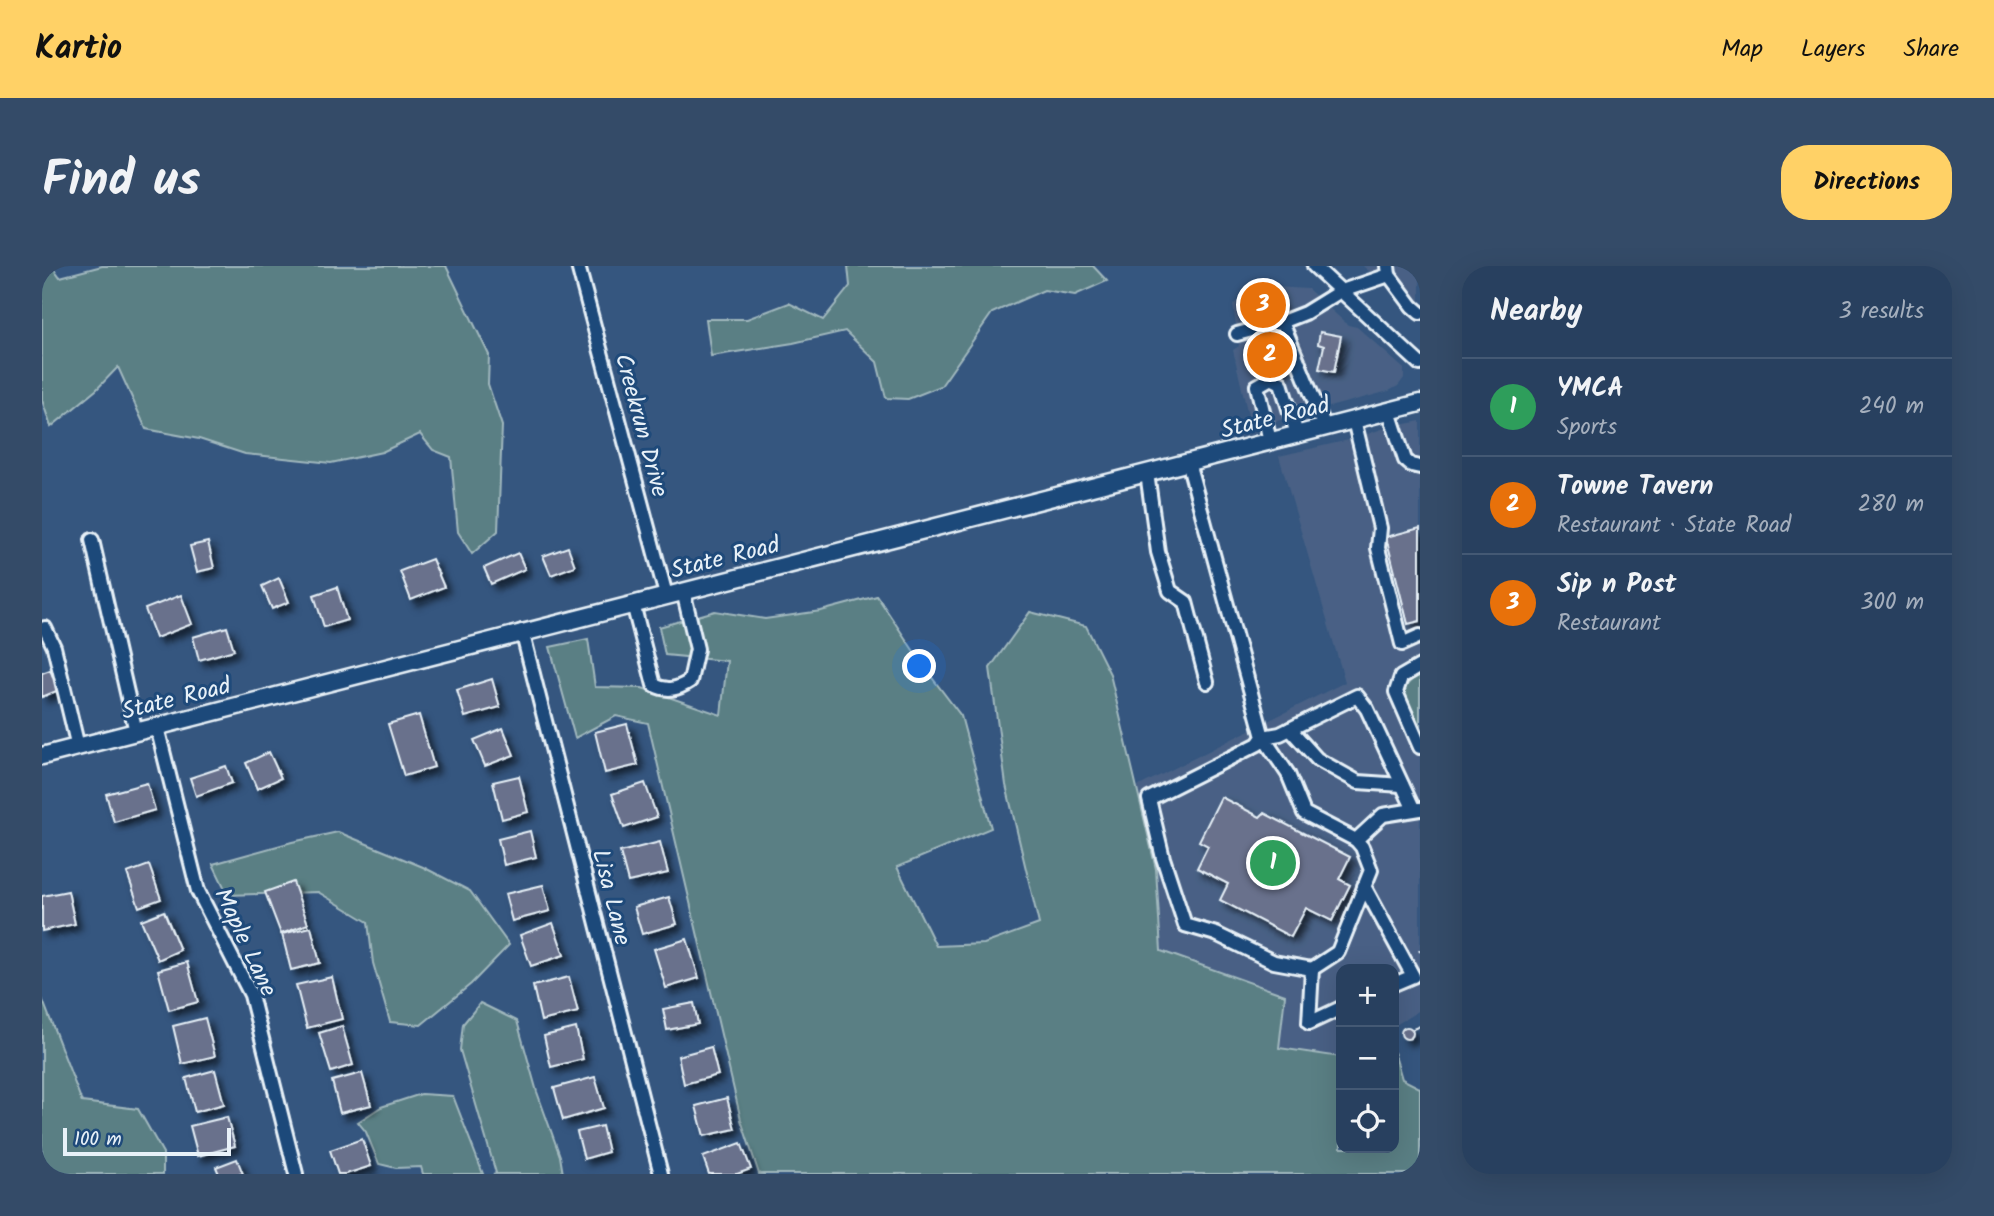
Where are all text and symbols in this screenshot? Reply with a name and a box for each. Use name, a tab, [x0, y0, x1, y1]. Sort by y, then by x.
text: Kartio	[35, 23, 122, 76]
text: Map	[1721, 30, 1763, 69]
text: Layers	[1801, 30, 1865, 69]
text: Share	[1903, 30, 1959, 69]
text: Find us	[42, 143, 200, 221]
button: Directions	[1781, 145, 1952, 220]
pin: 3	[1240, 279, 1286, 331]
text: Nearby	[1490, 288, 1582, 336]
text: 3 results	[1838, 294, 1924, 330]
pin: 2	[1247, 329, 1293, 381]
street label: Creekrun Drive	[603, 349, 678, 502]
text: YMCA	[1557, 368, 1624, 410]
street label: State Road	[1217, 386, 1335, 451]
text: 1	[1510, 389, 1516, 425]
text: 240 m	[1859, 389, 1924, 425]
text: Sports	[1557, 410, 1617, 446]
text: Towne Tavern	[1557, 466, 1713, 508]
text: 2	[1506, 487, 1520, 523]
text: 280 m	[1858, 487, 1924, 523]
text: Restaurant · State Road	[1557, 508, 1791, 544]
street label: State Road	[667, 526, 785, 591]
text: Sip n Post	[1557, 564, 1677, 606]
text: 3	[1507, 585, 1519, 621]
text: 300 m	[1860, 585, 1924, 621]
text: Restaurant	[1557, 606, 1661, 642]
your location	[902, 649, 936, 683]
street label: State Road	[118, 667, 236, 732]
pin: 1	[1250, 837, 1296, 889]
street label: Lisa Lane	[580, 845, 641, 950]
street label: Maple Lane	[202, 882, 287, 1004]
map controls	[1336, 964, 1399, 1153]
button: +	[1336, 964, 1399, 1027]
button: −	[1336, 1027, 1399, 1090]
button: locate	[1336, 1090, 1399, 1153]
scale bar	[63, 1125, 231, 1157]
text: 100 m	[74, 1125, 122, 1155]

